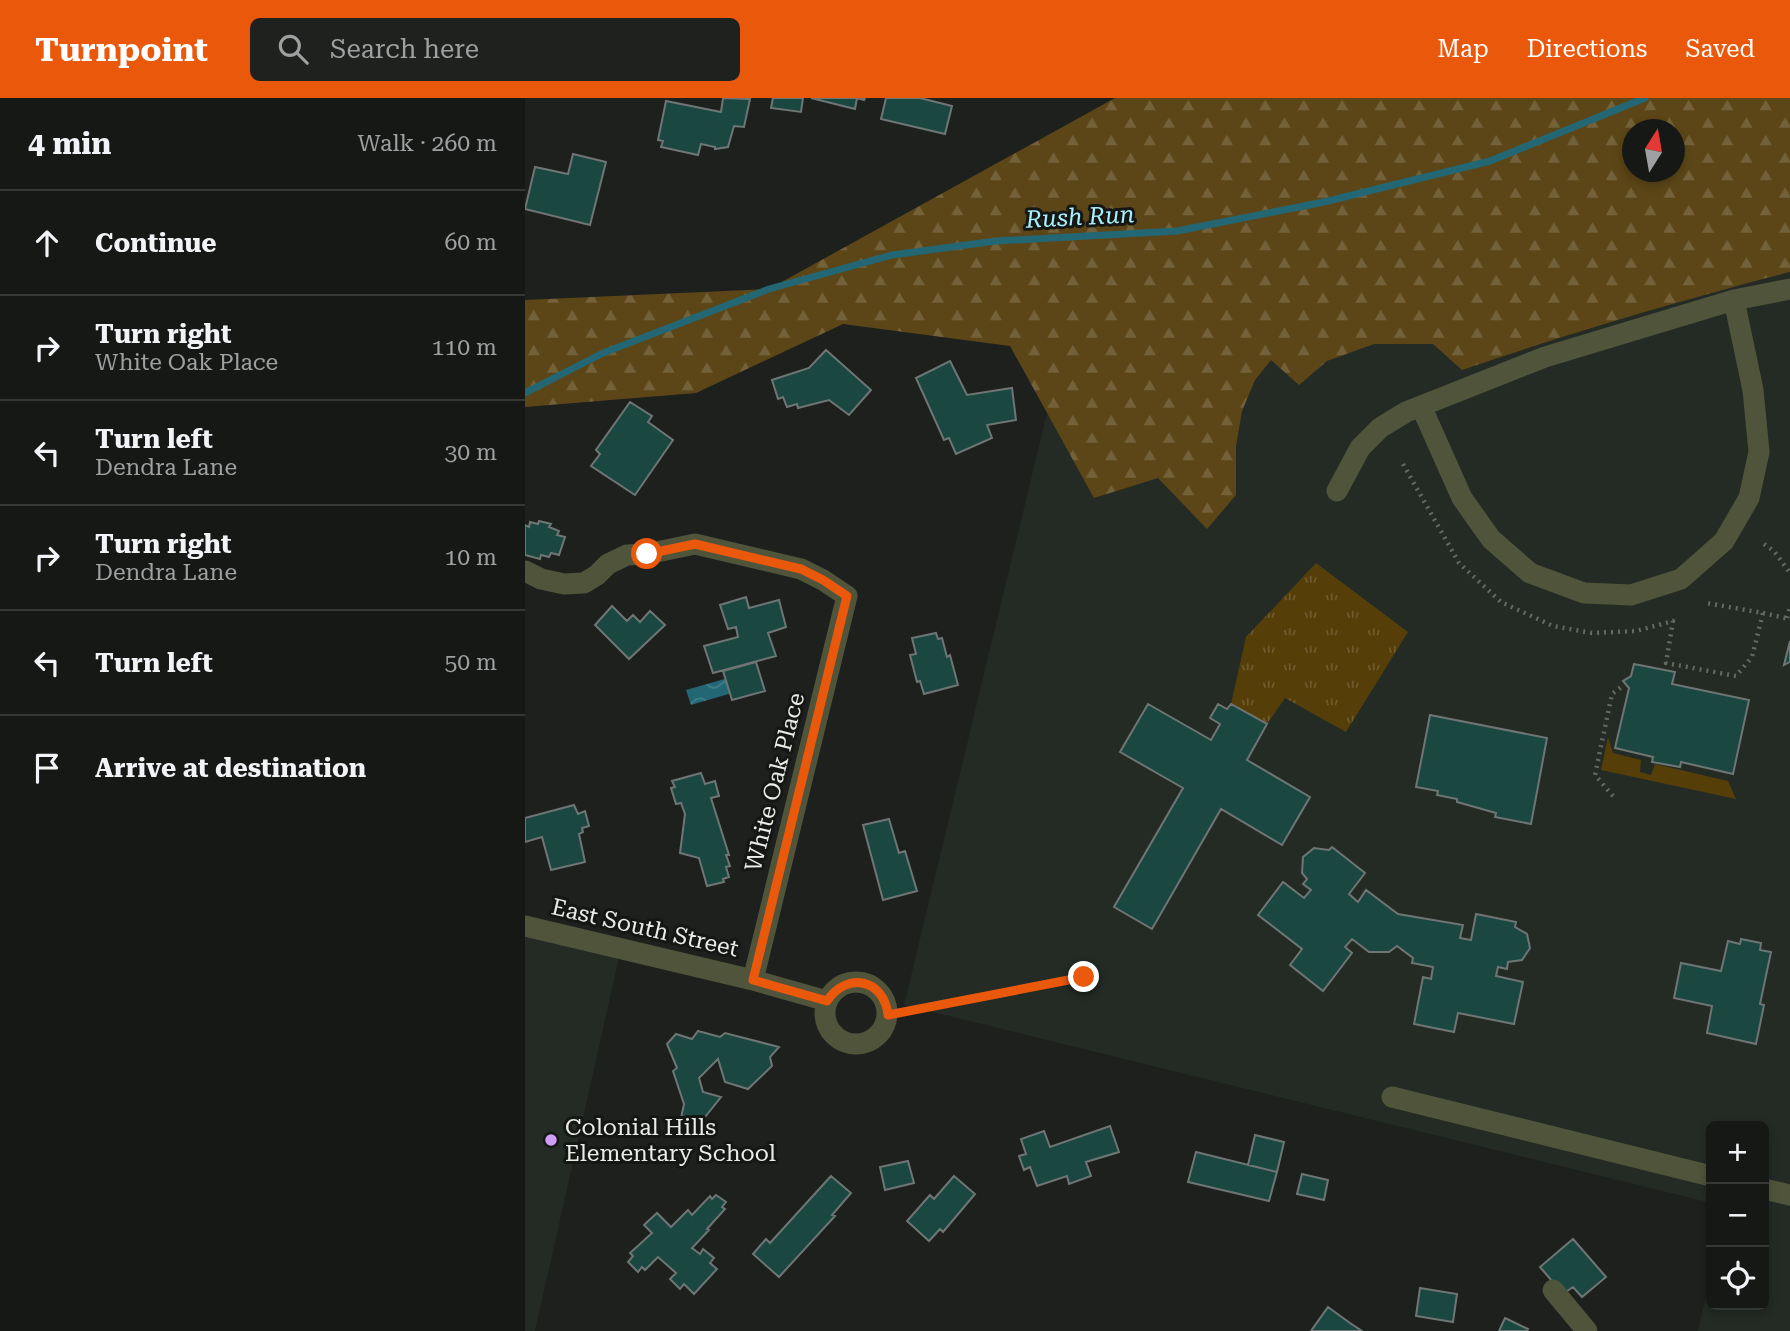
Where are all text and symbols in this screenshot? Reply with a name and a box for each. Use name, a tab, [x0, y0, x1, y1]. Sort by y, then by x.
search box	[250, 18, 740, 81]
text: Turnpoint	[35, 30, 208, 69]
icon: search	[274, 30, 312, 68]
text: Search here	[330, 34, 479, 64]
text: Map	[1437, 35, 1489, 63]
text: Directions	[1527, 35, 1647, 63]
text: Saved	[1685, 35, 1755, 63]
north arrow	[1622, 119, 1685, 182]
text: 4 min	[28, 126, 111, 161]
text: Walk · 260 m	[358, 130, 497, 157]
water label: Rush Run	[1024, 200, 1135, 234]
icon: ahead	[28, 224, 66, 262]
text: Continue	[95, 228, 217, 258]
text: 60 m	[444, 229, 497, 256]
text: Turn right	[95, 319, 231, 349]
icon: right	[28, 329, 66, 367]
text: 110 m	[432, 334, 497, 361]
text: White Oak Place	[95, 349, 278, 376]
text: Turn left	[95, 424, 213, 454]
icon: left	[28, 434, 66, 472]
text: 30 m	[444, 439, 497, 466]
text: Dendra Lane	[95, 454, 237, 481]
text: Turn right	[95, 529, 231, 559]
route start	[631, 538, 662, 569]
icon: right	[28, 539, 66, 577]
text: 10 m	[444, 544, 497, 571]
text: Dendra Lane	[95, 559, 237, 586]
icon: left	[28, 644, 66, 682]
text: Turn left	[95, 648, 213, 678]
text: 50 m	[444, 649, 497, 676]
street label: White Oak Place	[740, 690, 810, 874]
icon: arrive	[28, 749, 66, 787]
text: Arrive at destination	[95, 753, 366, 783]
street label: East South Street	[549, 893, 742, 963]
route end	[1068, 961, 1099, 992]
place label: Colonial Hills Elementary School	[565, 1114, 776, 1167]
map controls	[1706, 1121, 1769, 1310]
button: +	[1706, 1121, 1769, 1184]
marker: Colonial Hills Elementary School	[543, 1132, 559, 1148]
button: −	[1706, 1184, 1769, 1247]
button: locate	[1706, 1247, 1769, 1310]

